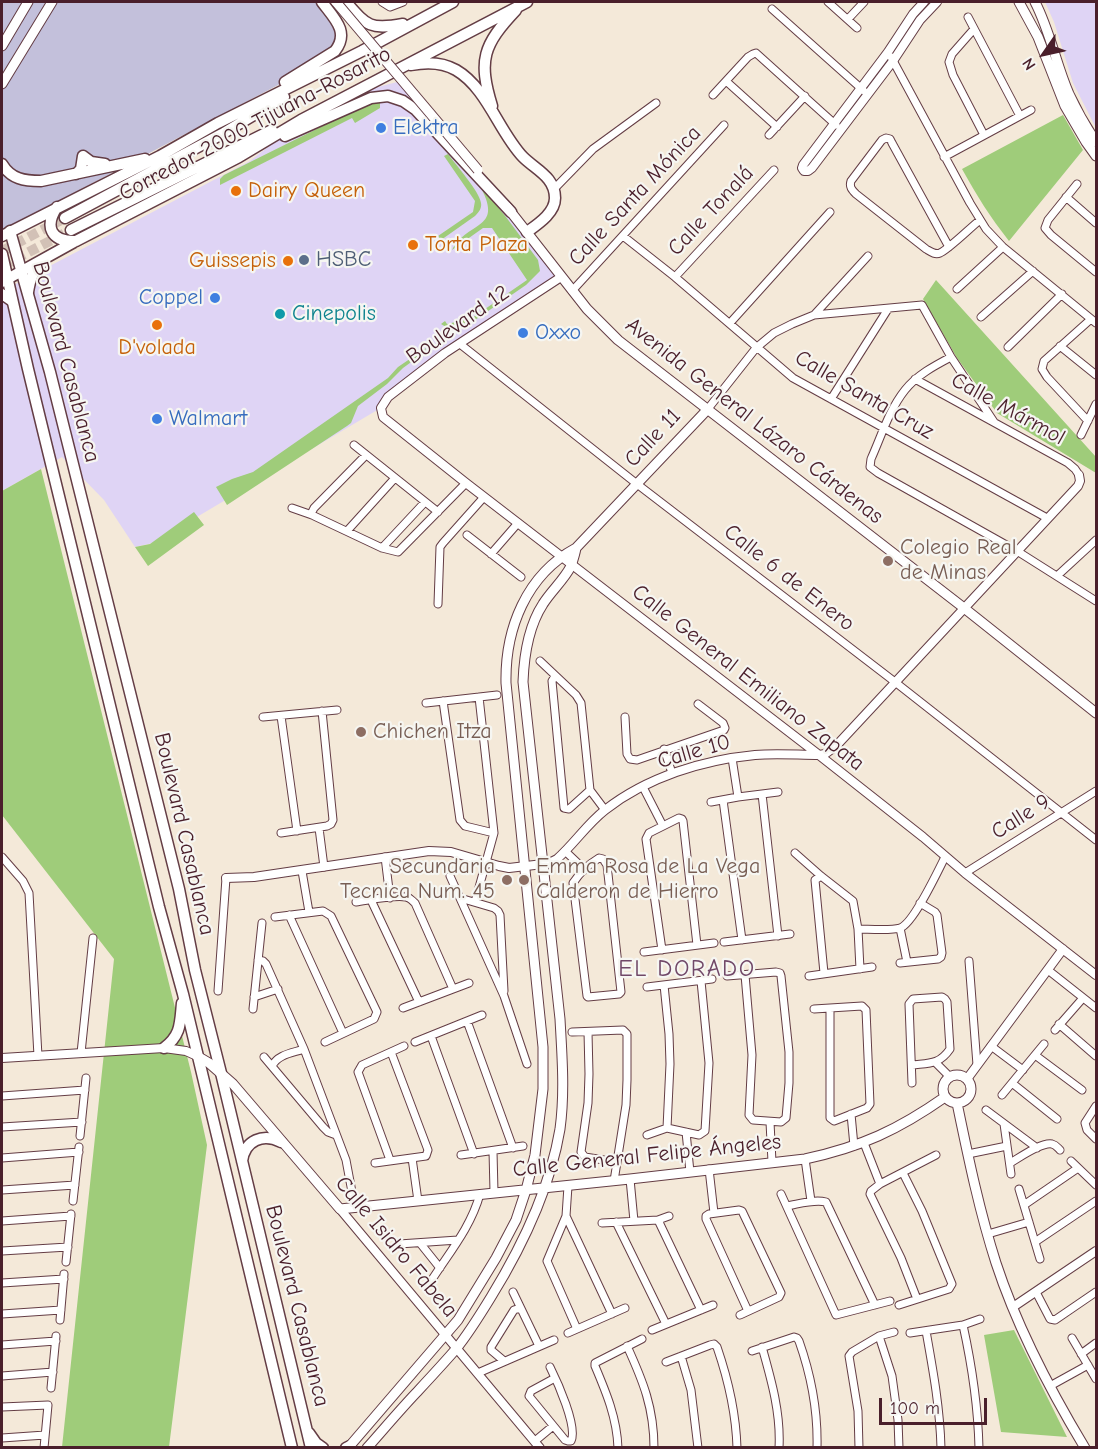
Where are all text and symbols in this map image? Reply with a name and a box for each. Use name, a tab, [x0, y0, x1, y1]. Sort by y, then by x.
north arrow	[1014, 24, 1074, 84]
street label: Corredor 2000 Tijuana-Rosarito	[115, 41, 395, 207]
text: N	[1019, 55, 1039, 73]
place label: Elektra	[393, 115, 459, 141]
street label: Calle Santa Mónica	[563, 120, 707, 272]
marker: Elektra	[374, 121, 388, 135]
street label: Calle Tonalá	[663, 160, 759, 262]
place label: Dairy Queen	[248, 178, 365, 204]
marker: Dairy Queen	[229, 184, 243, 198]
place label: Torta Plaza	[425, 232, 528, 258]
marker: Torta Plaza	[406, 238, 420, 252]
place label: HSBC	[316, 247, 371, 273]
place label: Guissepis	[189, 248, 276, 274]
marker: HSBC	[297, 253, 311, 267]
marker: Guissepis	[281, 254, 295, 268]
street label: Boulevard Casablanca	[26, 259, 106, 465]
street label: Boulevard 12	[401, 280, 515, 370]
place label: Coppel	[139, 285, 203, 311]
marker: Coppel	[208, 291, 222, 305]
place label: Cinepolis	[292, 301, 376, 327]
marker: Cinepolis	[273, 307, 287, 321]
street label: Avenida General Lázaro Cárdenas	[620, 312, 888, 530]
marker: D'volada	[150, 318, 164, 332]
place label: Oxxo	[535, 320, 581, 346]
marker: Oxxo	[516, 326, 530, 340]
place label: D'volada	[118, 335, 196, 361]
street label: Calle Santa Cruz	[790, 345, 938, 445]
street label: Calle Mármol	[946, 367, 1070, 451]
street label: Calle 11	[619, 403, 687, 473]
place label: Walmart	[169, 406, 247, 432]
marker: Walmart	[150, 412, 164, 426]
street label: Calle 6 de Enero	[718, 519, 860, 637]
place label: Colegio Real de Minas	[900, 535, 1017, 586]
marker: Colegio Real de Minas	[881, 554, 895, 568]
street label: Calle General Emiliano Zapata	[627, 579, 869, 777]
place label: Chichen Itza	[373, 719, 492, 745]
marker: Chichen Itza	[354, 725, 368, 739]
street label: Calle 10	[654, 729, 734, 775]
street label: Boulevard Casablanca	[148, 730, 220, 938]
street label: Calle 9	[987, 789, 1055, 845]
place label: Secundaria Tecnica Num. 45	[340, 854, 495, 906]
place label: Emma Rosa de La Vega Calderon de Hierro	[536, 854, 760, 906]
marker: Secundaria Tecnica Num. 45	[500, 873, 514, 887]
marker: Emma Rosa de La Vega Calderon de Hierro	[517, 873, 531, 887]
district label: EL DORADO	[618, 955, 756, 983]
street label: Calle General Felipe Ángeles	[512, 1129, 782, 1183]
street label: Calle Isidro Fabela	[329, 1171, 463, 1323]
street label: Boulevard Casablanca	[259, 1202, 335, 1410]
scale bar	[882, 1386, 990, 1424]
text: 100 m	[890, 1398, 940, 1419]

